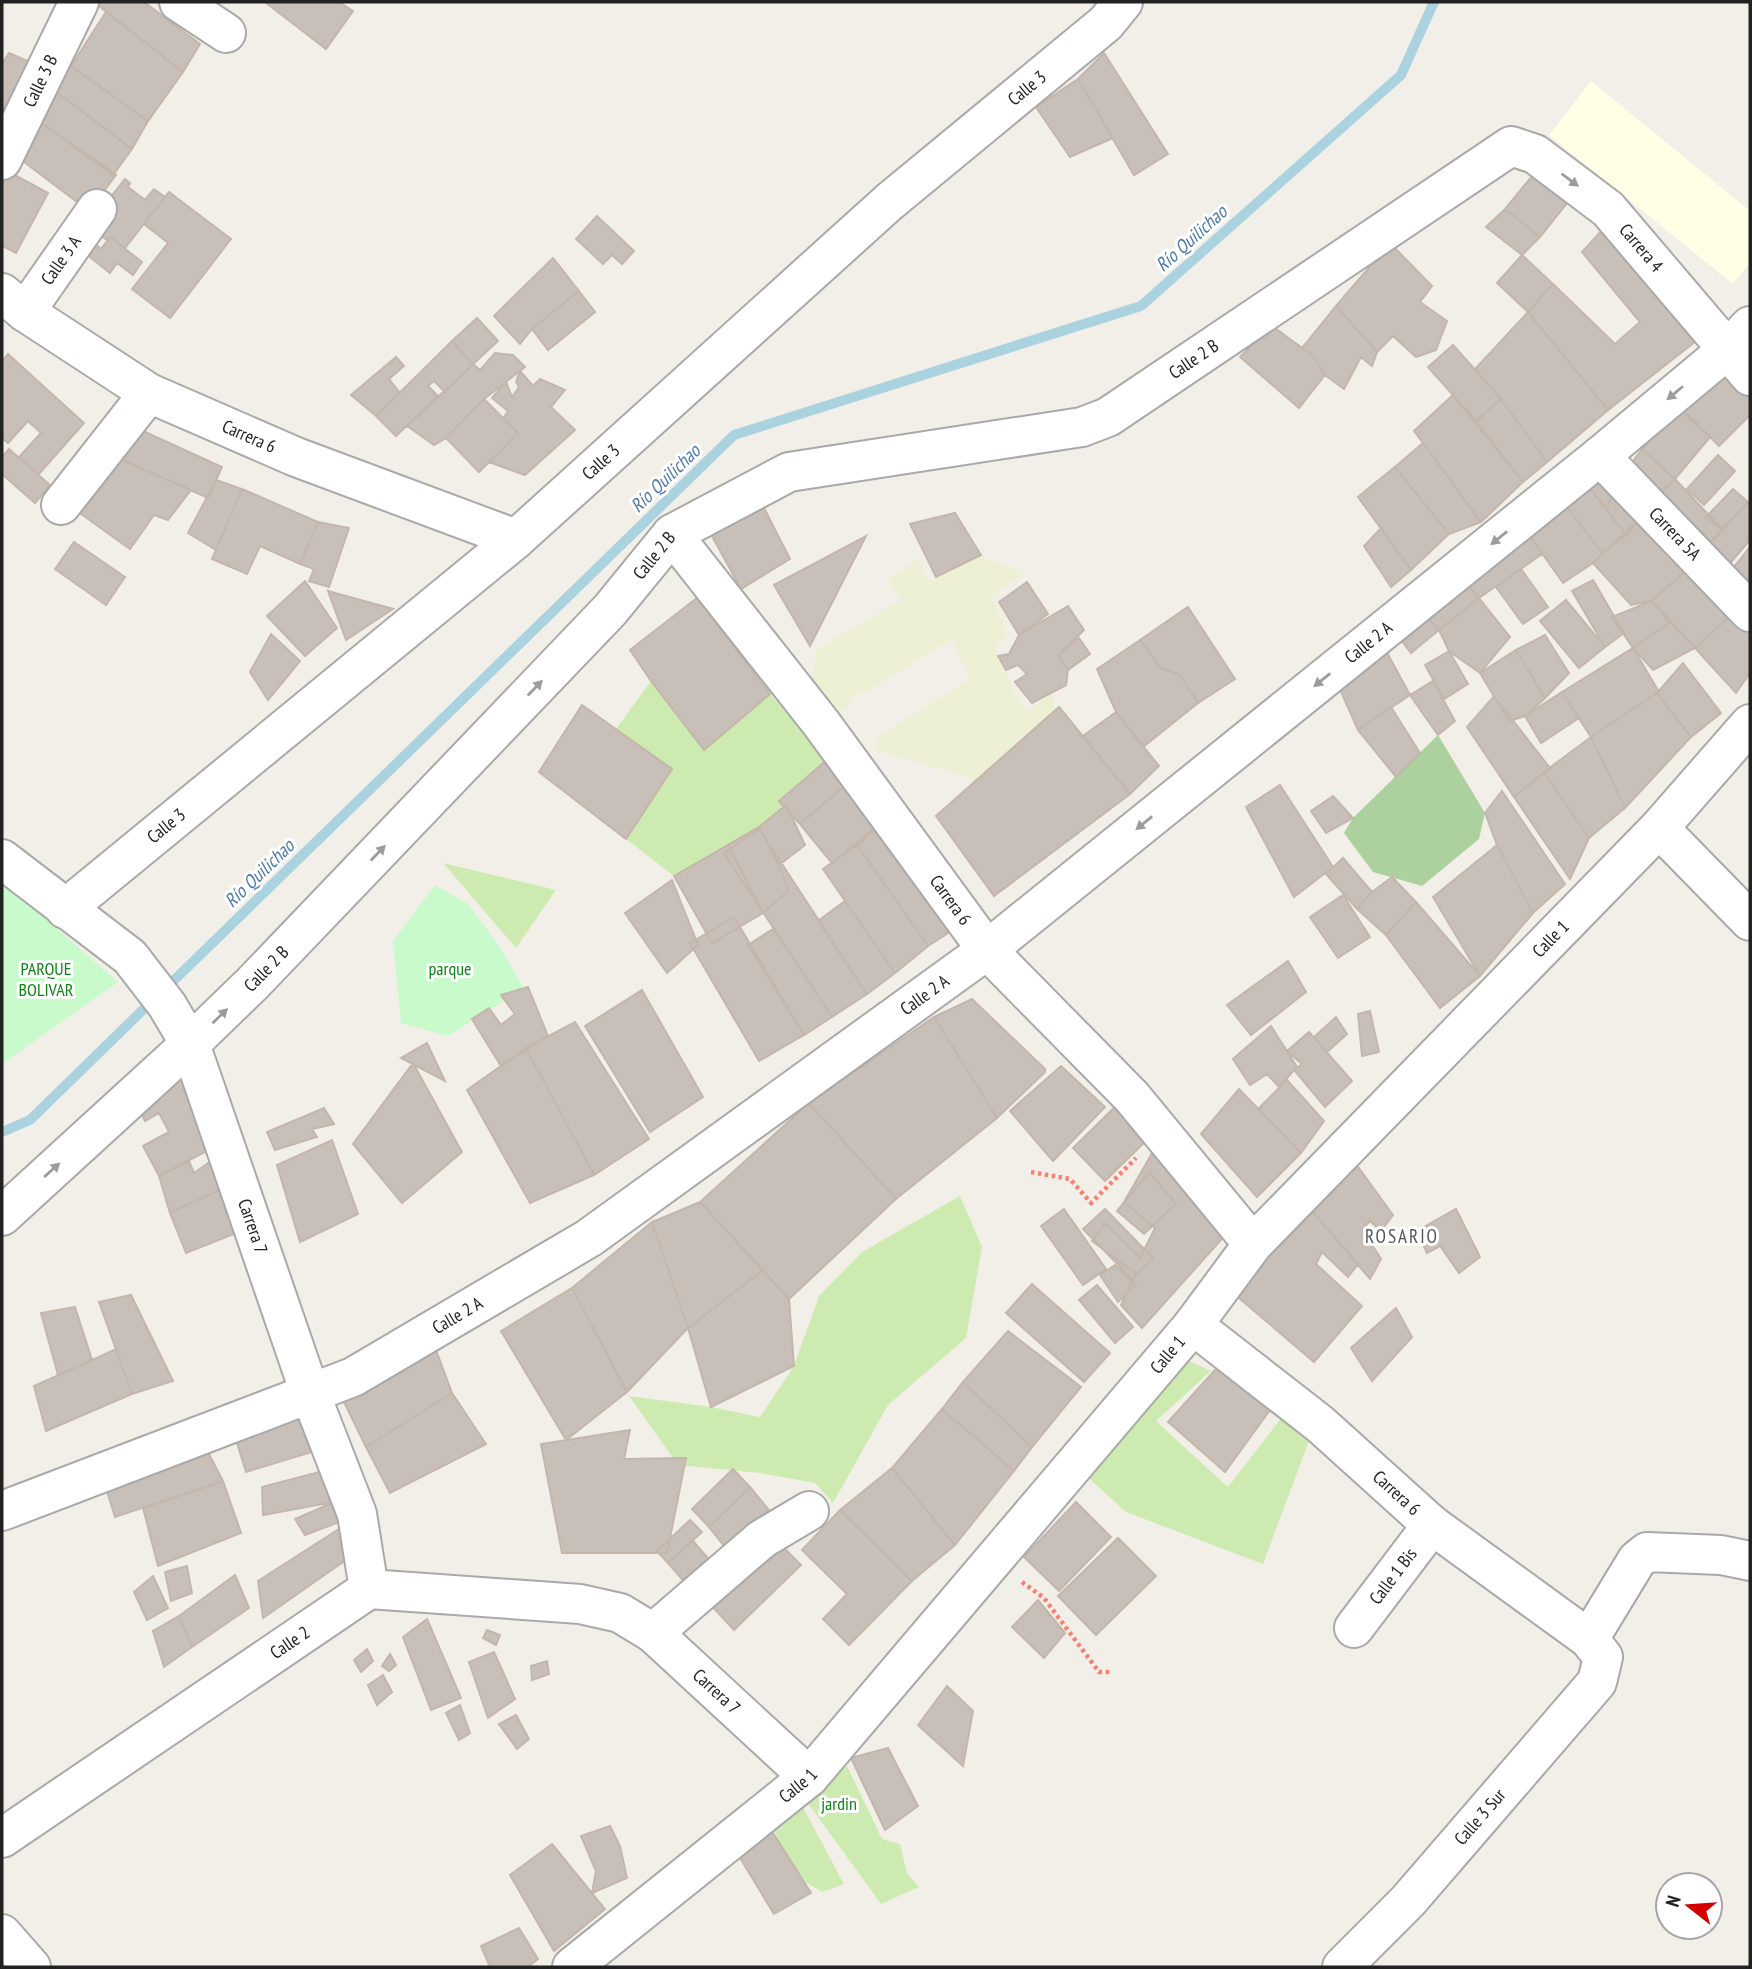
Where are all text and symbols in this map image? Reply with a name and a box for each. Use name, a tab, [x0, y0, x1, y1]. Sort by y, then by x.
street label: Calle 3 B	[18, 51, 63, 111]
street label: Calle 3	[1003, 65, 1051, 110]
one-way arrow	[1560, 172, 1578, 187]
water label: Río Quilichao	[1150, 199, 1233, 276]
street label: Carrera 4	[1614, 219, 1669, 277]
street label: Calle 3 A	[36, 231, 86, 289]
street label: Calle 2 B	[1164, 334, 1223, 384]
one-way arrow	[1666, 386, 1684, 401]
street label: Carrera 6	[219, 414, 280, 458]
water label: Río Quilichao	[625, 438, 706, 517]
street label: Calle 3	[577, 439, 624, 485]
street label: Carrera 5A	[1644, 502, 1706, 565]
street label: Calle 2 B	[628, 527, 680, 584]
one-way arrow	[1490, 530, 1508, 545]
street label: Calle 2 A	[1340, 616, 1397, 668]
one-way arrow	[1313, 673, 1331, 688]
one-way arrow	[527, 680, 543, 697]
street label: Calle 3	[142, 803, 190, 848]
one-way arrow	[1136, 815, 1154, 830]
water label: Río Quilichao	[219, 833, 300, 912]
one-way arrow	[370, 845, 386, 862]
street label: Carrera 6	[925, 870, 977, 929]
street label: Calle 1	[1527, 915, 1574, 962]
street label: Calle 2 B	[239, 941, 294, 997]
park label: PARQUE BOLIVAR	[19, 957, 74, 1001]
park label: parque	[429, 957, 471, 980]
street label: Calle 2 A	[895, 969, 954, 1020]
one-way arrow	[211, 1008, 228, 1024]
one-way arrow	[43, 1162, 61, 1178]
street label: Carrera 7	[233, 1196, 273, 1257]
district label: ROSARIO	[1365, 1224, 1439, 1248]
street label: Calle 2 A	[428, 1291, 487, 1339]
street label: Calle 1	[1145, 1330, 1190, 1378]
street label: Carrera 6	[1368, 1465, 1426, 1520]
street label: Calle 1 Bis	[1364, 1543, 1422, 1609]
street label: Calle 2	[265, 1621, 314, 1664]
street label: Carrera 7	[688, 1664, 745, 1719]
street label: Calle 1	[774, 1763, 822, 1808]
street label: Calle 3 Sur	[1449, 1784, 1510, 1850]
park label: jardin	[821, 1792, 857, 1815]
north arrow	[1654, 1871, 1724, 1941]
text: N	[1660, 1893, 1686, 1909]

